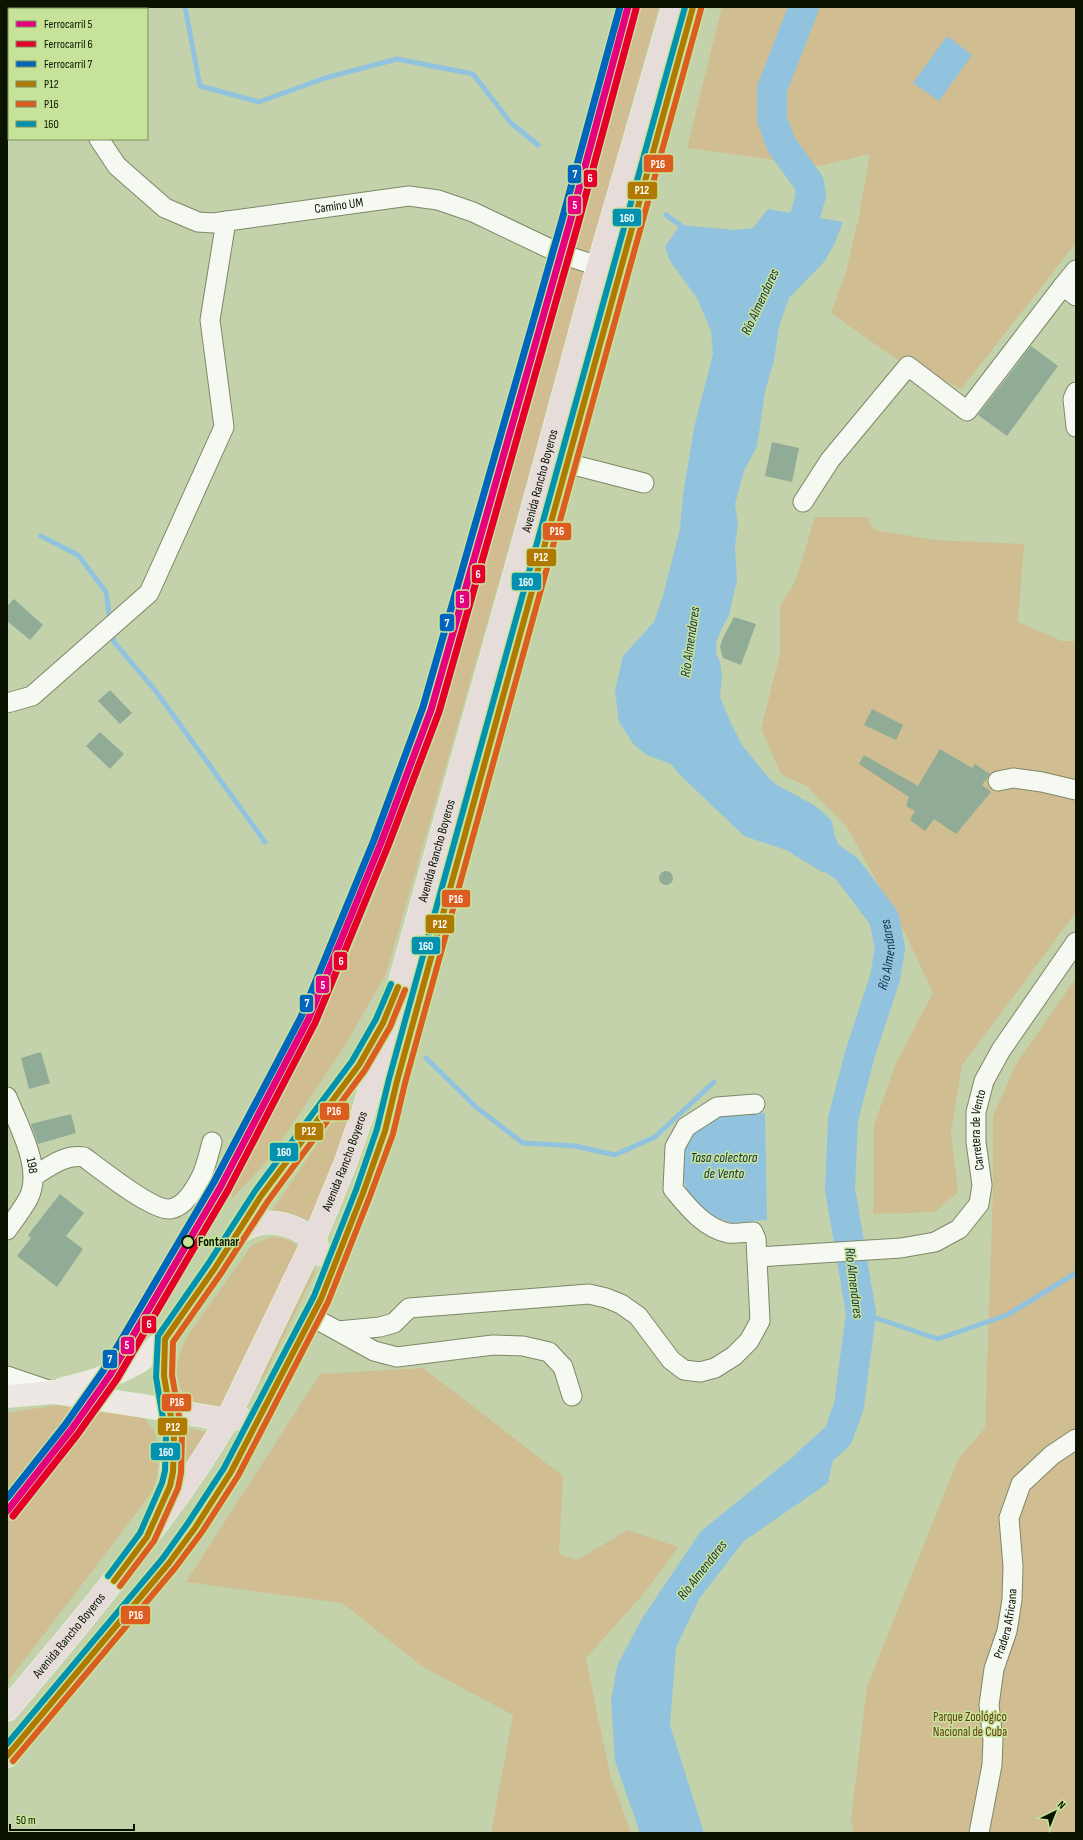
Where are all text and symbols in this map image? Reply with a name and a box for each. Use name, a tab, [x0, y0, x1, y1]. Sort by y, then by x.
legend	[8, 8, 148, 140]
text: Ferrocarril 5	[44, 17, 92, 32]
text: Ferrocarril 6	[44, 37, 93, 52]
text: Ferrocarril 7	[44, 57, 92, 72]
text: P12	[44, 77, 59, 92]
text: P16	[44, 97, 59, 112]
text: 160	[44, 117, 59, 132]
line badge: P16	[643, 154, 674, 173]
text: P16	[651, 158, 665, 171]
line badge: 7	[567, 164, 582, 184]
text: 7	[573, 168, 578, 181]
line badge: 6	[583, 169, 598, 188]
text: 6	[587, 172, 593, 185]
line badge: P12	[627, 181, 658, 200]
text: P12	[635, 184, 649, 197]
street label: Camino UM	[313, 194, 364, 217]
line badge: 5	[567, 195, 582, 215]
text: 5	[573, 199, 578, 212]
line badge: 160	[612, 208, 642, 227]
text: 160	[620, 212, 634, 225]
water label: Río Almendares	[737, 266, 783, 338]
street label: Avenida Rancho Boyeros	[518, 427, 562, 535]
line badge: P16	[542, 522, 572, 541]
text: P16	[550, 525, 564, 538]
line badge: P12	[526, 548, 557, 567]
text: P12	[534, 551, 548, 564]
line badge: 6	[471, 564, 486, 584]
text: 6	[475, 568, 481, 581]
line badge: 160	[511, 572, 542, 591]
text: 160	[519, 576, 533, 589]
line badge: 5	[455, 590, 470, 609]
text: 5	[460, 593, 465, 606]
water label: Río Almendares	[677, 606, 703, 678]
line badge: 7	[439, 613, 455, 632]
text: 7	[445, 617, 450, 630]
street label: Avenida Rancho Boyeros	[415, 797, 459, 905]
line badge: P16	[441, 889, 471, 908]
text: P16	[449, 893, 463, 906]
line badge: P12	[425, 914, 455, 934]
text: P12	[433, 918, 447, 931]
water label: Río Almendares	[873, 918, 899, 992]
line badge: 160	[411, 936, 441, 955]
text: 160	[419, 940, 433, 953]
line badge: 6	[333, 951, 348, 971]
text: 6	[338, 955, 344, 968]
line badge: 5	[315, 975, 330, 994]
text: 5	[321, 979, 326, 992]
line badge: 7	[299, 994, 314, 1013]
text: 7	[305, 997, 310, 1010]
street label: Carretera de Vento	[968, 1088, 990, 1171]
line badge: P16	[319, 1102, 350, 1121]
text: P16	[327, 1105, 341, 1118]
street label: Avenida Rancho Boyeros	[318, 1109, 371, 1214]
line badge: P12	[294, 1122, 324, 1141]
text: P12	[302, 1125, 316, 1138]
line badge: 160	[269, 1142, 299, 1162]
text: 160	[277, 1146, 291, 1159]
water label: Tasa colectora de Vento	[691, 1149, 758, 1182]
street label: 198	[23, 1156, 41, 1175]
place label: Fontanar	[198, 1234, 239, 1250]
marker: Fontanar	[181, 1235, 195, 1249]
water label: Río Almendares	[841, 1247, 867, 1319]
line badge: 6	[141, 1315, 157, 1334]
text: 6	[146, 1318, 152, 1331]
line badge: 5	[120, 1336, 135, 1355]
text: 5	[125, 1339, 130, 1352]
line badge: 7	[102, 1349, 118, 1369]
text: 7	[108, 1353, 113, 1366]
line badge: P16	[161, 1393, 192, 1412]
text: P16	[170, 1396, 184, 1409]
line badge: P12	[157, 1417, 188, 1436]
text: P12	[166, 1421, 180, 1434]
line badge: 160	[150, 1442, 181, 1461]
text: 160	[159, 1446, 173, 1459]
water label: Río Almendares	[673, 1537, 731, 1603]
street label: Pradera Africana	[990, 1588, 1020, 1661]
street label: Avenida Rancho Boyeros	[29, 1589, 109, 1682]
line badge: P16	[120, 1605, 151, 1625]
text: P16	[129, 1609, 143, 1622]
park label: Parque Zoológico Nacional de Cuba	[933, 1709, 1007, 1740]
north arrow	[1035, 1792, 1075, 1832]
text: N	[1055, 1798, 1068, 1812]
scale bar	[10, 1806, 134, 1832]
text: 50 m	[16, 1813, 36, 1828]

